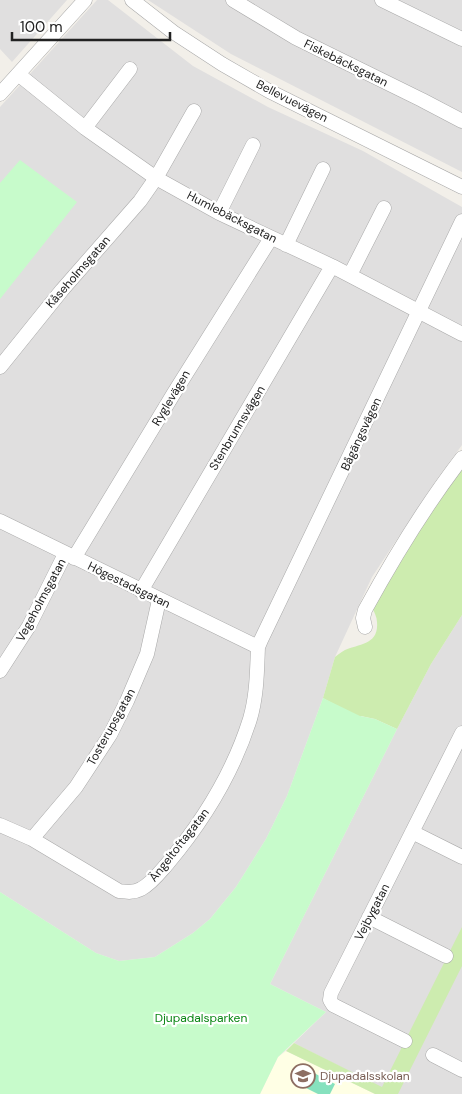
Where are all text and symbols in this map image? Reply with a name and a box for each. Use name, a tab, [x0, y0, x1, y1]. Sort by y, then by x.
scale bar	[12, 10, 170, 42]
text: 100 m	[20, 17, 63, 37]
street label: Fiskebäcksgatan	[301, 36, 391, 90]
street label: Bellevuevägen	[253, 76, 331, 126]
street label: Humlebäcksgatan	[184, 187, 280, 247]
street label: Kåseholmsgatan	[42, 232, 114, 311]
street label: Ryglevägen	[148, 367, 194, 429]
street label: Stenbrunnsvägen	[205, 383, 269, 473]
street label: Bågängsvägen	[337, 395, 385, 473]
street label: Vegeholmsgatan	[12, 556, 70, 644]
street label: Högestadsgatan	[85, 558, 173, 612]
street label: Tosterupsgatan	[83, 685, 139, 768]
street label: Ängeltoftagatan	[145, 805, 213, 885]
street label: Vejbygatan	[351, 881, 393, 943]
park label: Djupadalsparken	[155, 1010, 247, 1026]
school or university icon: Djupadalsskolan	[290, 1063, 316, 1089]
place label: Djupadalsskolan	[320, 1068, 410, 1084]

